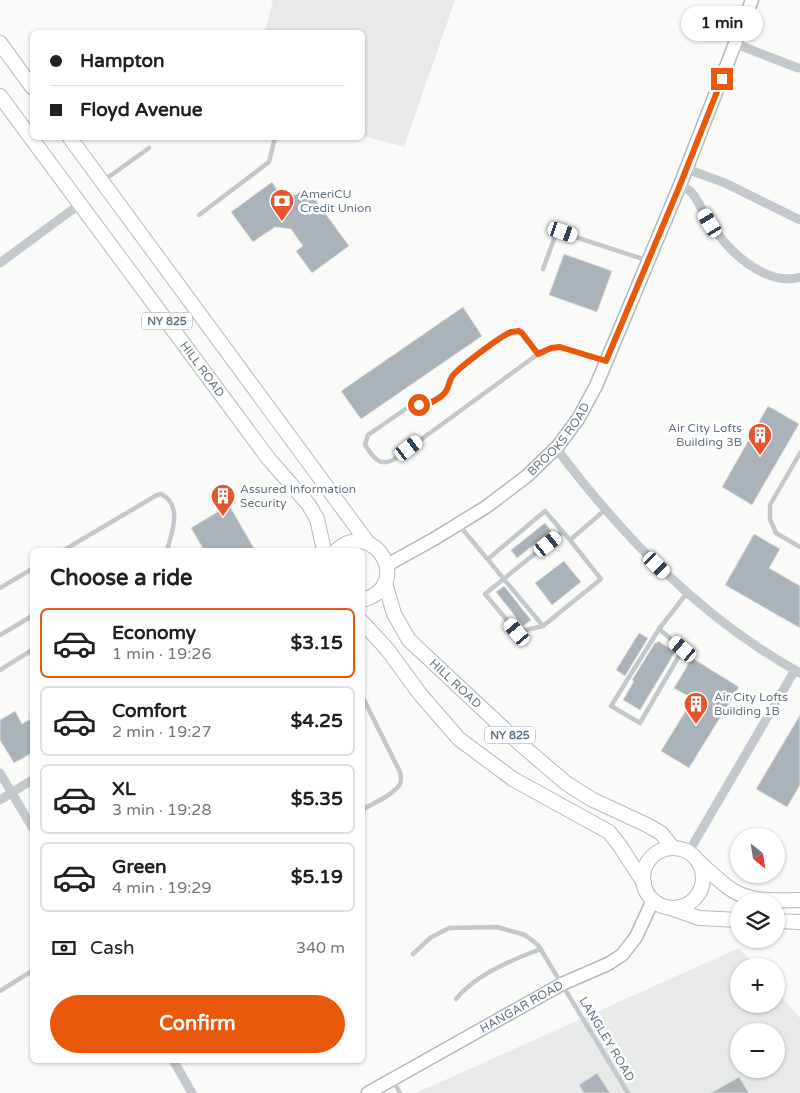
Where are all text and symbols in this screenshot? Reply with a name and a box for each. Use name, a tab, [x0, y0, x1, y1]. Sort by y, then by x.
callout: 1 min	[681, 7, 763, 42]
text: 1 min	[701, 13, 743, 33]
text: Hampton	[80, 50, 165, 72]
route end	[711, 68, 733, 90]
text: Floyd Avenue	[80, 99, 203, 121]
place label: AmeriCU Credit Union	[300, 187, 372, 215]
bank icon: AmeriCU Credit Union	[269, 188, 295, 222]
car	[695, 206, 724, 240]
car	[546, 220, 579, 244]
road number: NY 825	[142, 312, 192, 330]
street label: HILL ROAD	[177, 339, 227, 400]
route start	[408, 394, 430, 416]
street label: BROOKS ROAD	[525, 400, 593, 479]
place label: Air City Lofts Building 3B	[668, 421, 742, 449]
building icon: Air City Lofts Building 3B	[747, 422, 773, 456]
car	[392, 433, 425, 463]
place label: Assured Information Security	[240, 482, 356, 510]
building icon: Assured Information Security	[210, 483, 236, 517]
car	[531, 529, 564, 559]
car	[641, 549, 672, 581]
text: Choose a ride	[50, 565, 193, 591]
car	[501, 616, 532, 648]
icon: car	[52, 621, 97, 666]
text: Economy	[112, 622, 196, 644]
text: $3.15	[291, 632, 343, 654]
car	[666, 634, 699, 664]
text: 1 min · 19:26	[112, 644, 211, 664]
street label: HILL ROAD	[427, 656, 484, 711]
place label: Air City Lofts Building 1B	[714, 690, 788, 718]
building icon: Air City Lofts Building 1B	[683, 691, 709, 725]
icon: car	[52, 699, 97, 744]
text: Comfort	[112, 700, 186, 722]
text: $4.25	[291, 710, 343, 732]
text: 2 min · 19:27	[112, 722, 211, 742]
road number: NY 825	[485, 726, 535, 744]
icon: car	[52, 777, 97, 822]
text: XL	[112, 778, 136, 800]
text: $5.35	[291, 788, 343, 810]
text: 3 min · 19:28	[112, 800, 211, 820]
north arrow	[730, 828, 785, 882]
map controls	[730, 828, 785, 1078]
icon: car	[52, 855, 97, 900]
text: Green	[112, 856, 166, 878]
text: $5.19	[291, 866, 343, 888]
text: 4 min · 19:29	[112, 878, 211, 898]
button: layers	[730, 893, 785, 948]
icon: cash	[50, 934, 78, 962]
text: Cash	[90, 937, 135, 959]
text: 340 m	[296, 938, 345, 958]
button: +	[730, 958, 785, 1013]
street label: HANGAR ROAD	[477, 978, 566, 1036]
street label: LANGLEY ROAD	[576, 994, 638, 1084]
button: Confirm	[50, 995, 345, 1053]
button: −	[730, 1023, 785, 1078]

